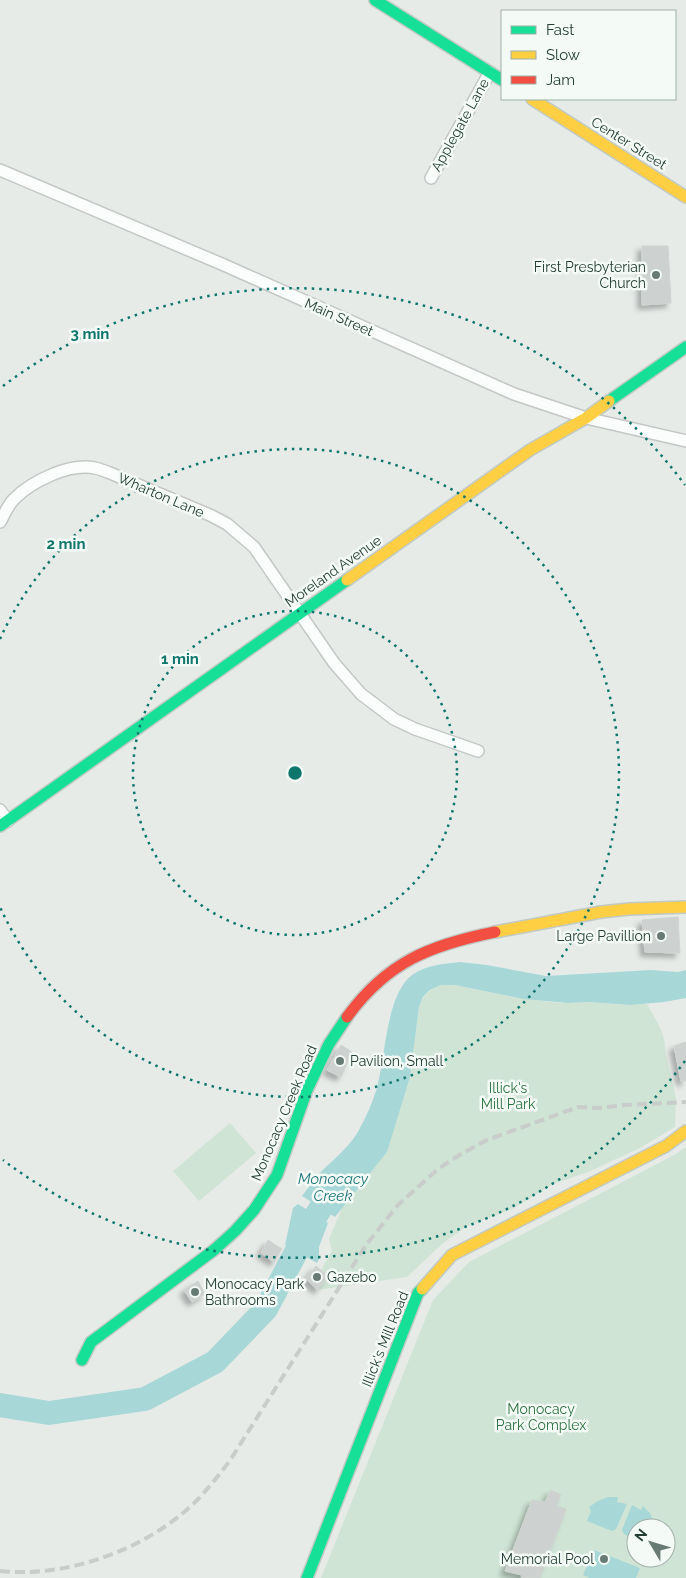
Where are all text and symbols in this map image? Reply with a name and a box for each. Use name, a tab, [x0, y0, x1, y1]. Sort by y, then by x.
legend	[501, 10, 676, 100]
text: Fast	[546, 21, 574, 39]
text: Slow	[546, 46, 580, 64]
text: Jam	[546, 71, 575, 89]
street label: Applegate Lane	[428, 76, 492, 174]
street label: Center Street	[588, 114, 670, 173]
place label: First Presbyterian Church	[534, 259, 646, 291]
marker: First Presbyterian Church	[650, 269, 662, 281]
street label: Main Street	[302, 295, 376, 339]
text: 3 min	[71, 325, 109, 343]
street label: Wharton Lane	[115, 470, 207, 520]
street label: Moreland Avenue	[282, 532, 384, 610]
text: 2 min	[47, 535, 85, 553]
text: 1 min	[161, 650, 199, 668]
centre of rings	[286, 764, 304, 782]
place label: Large Pavillion	[556, 928, 651, 944]
marker: Large Pavillion	[655, 930, 667, 942]
street label: Monocacy Creek Road	[248, 1043, 320, 1183]
place label: Pavilion, Small	[350, 1053, 443, 1069]
marker: Pavilion, Small	[334, 1055, 346, 1067]
park label: Illick's Mill Park	[481, 1080, 536, 1112]
water label: Monocacy Creek	[298, 1170, 369, 1205]
place label: Gazebo	[327, 1269, 377, 1285]
marker: Gazebo	[311, 1271, 323, 1283]
place label: Monocacy Park Bathrooms	[205, 1276, 305, 1308]
marker: Monocacy Park Bathrooms	[189, 1286, 201, 1298]
street label: Illick's Mill Road	[358, 1289, 412, 1389]
park label: Monocacy Park Complex	[496, 1401, 586, 1433]
north arrow	[626, 1518, 676, 1568]
text: N	[631, 1526, 650, 1544]
place label: Memorial Pool	[501, 1551, 594, 1567]
marker: Memorial Pool	[598, 1553, 610, 1565]

